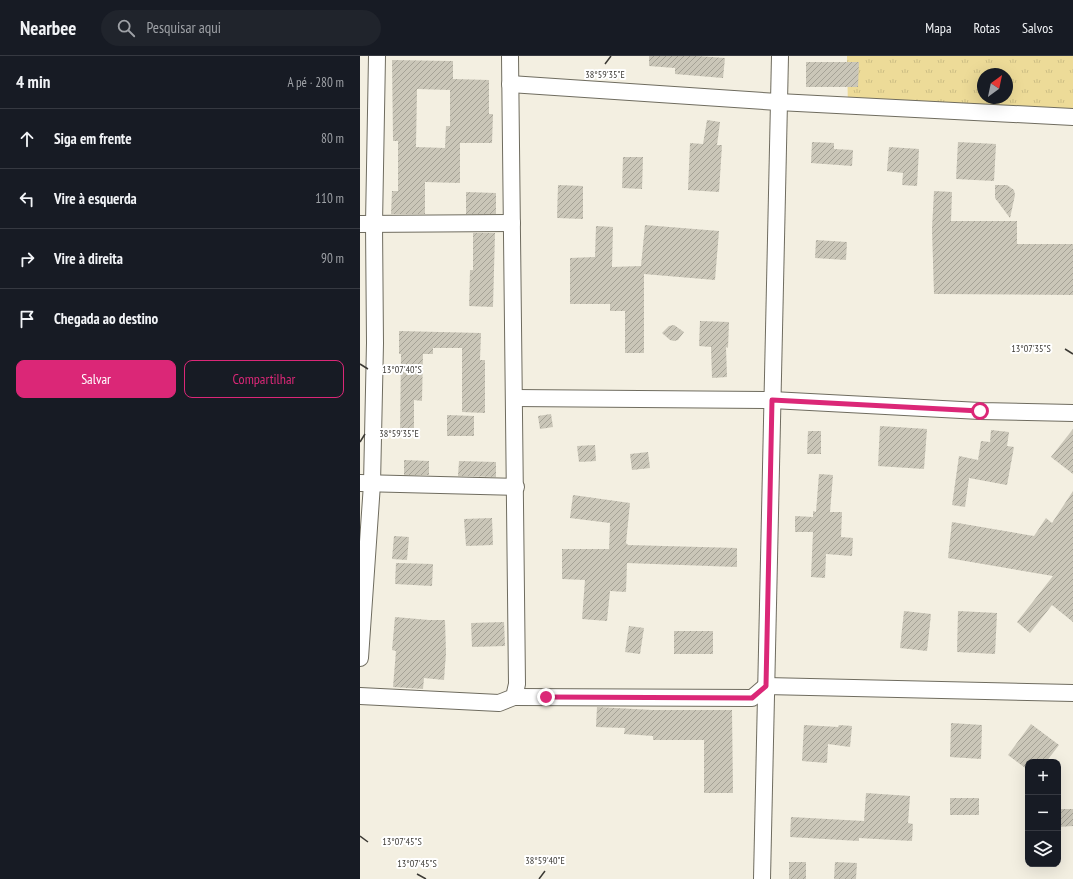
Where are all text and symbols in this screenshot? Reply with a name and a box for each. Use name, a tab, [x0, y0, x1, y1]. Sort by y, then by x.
search box	[101, 10, 381, 46]
text: Nearbee	[20, 16, 77, 40]
icon: search	[115, 17, 137, 39]
text: Pesquisar aqui	[147, 18, 221, 37]
text: Mapa	[925, 19, 952, 37]
text: Rotas	[974, 19, 1000, 37]
text: Salvos	[1022, 19, 1053, 37]
text: 38°59'35"E	[585, 68, 625, 81]
north arrow	[977, 68, 1013, 104]
text: 4 min	[16, 71, 50, 93]
text: A pé · 280 m	[287, 74, 344, 91]
icon: ahead	[16, 128, 38, 150]
text: Siga em frente	[54, 129, 132, 148]
text: 80 m	[321, 130, 344, 147]
icon: left	[16, 188, 38, 210]
text: Vire à esquerda	[54, 189, 137, 208]
text: 110 m	[315, 190, 344, 207]
icon: right	[16, 248, 38, 270]
text: Vire à direita	[54, 249, 123, 268]
text: 90 m	[321, 250, 344, 267]
icon: arrive	[16, 308, 38, 330]
text: Chegada ao destino	[54, 309, 158, 328]
text: 13°07'35"S	[1011, 342, 1051, 355]
button: Salvar	[16, 360, 176, 398]
button: Compartilhar	[184, 360, 344, 398]
text: 13°07'40"S	[382, 363, 422, 376]
route start	[971, 402, 989, 420]
text: 38°59'35"E	[379, 427, 419, 440]
route end	[537, 688, 555, 706]
map controls	[1025, 759, 1061, 867]
button: +	[1025, 759, 1061, 795]
button: −	[1025, 795, 1061, 831]
button: layers	[1025, 831, 1061, 867]
text: 13°07'45"S	[382, 835, 422, 848]
text: 38°59'40"E	[525, 854, 565, 867]
text: 13°07'45"S	[397, 857, 437, 870]

